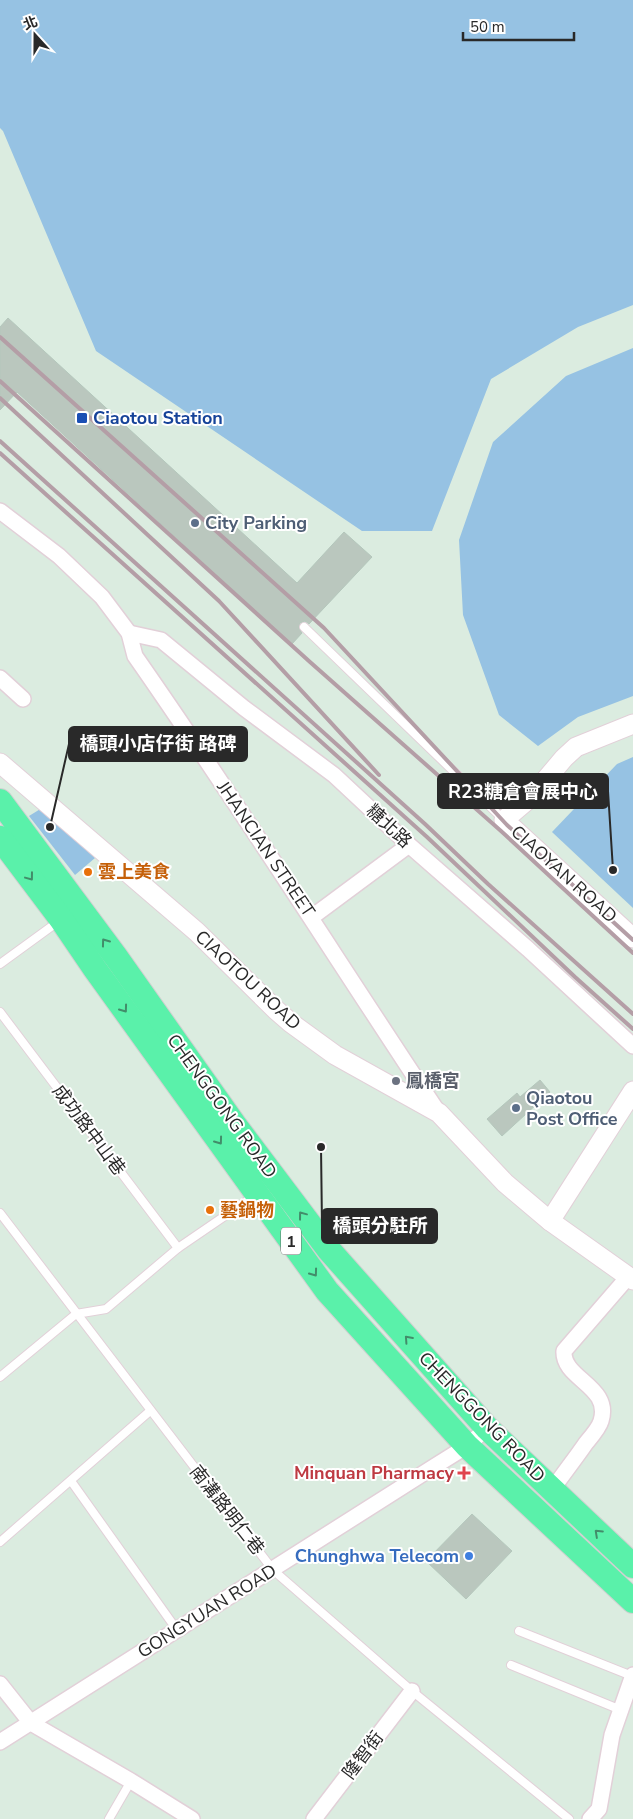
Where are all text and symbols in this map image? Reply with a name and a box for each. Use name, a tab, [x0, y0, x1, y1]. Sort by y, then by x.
north arrow	[10, 10, 60, 60]
scale bar	[463, 10, 574, 42]
text: 北	[21, 12, 40, 35]
text: 50 m	[470, 17, 505, 37]
place label: Ciaotou Station	[93, 406, 223, 430]
marker: Ciaotou Station	[75, 411, 89, 425]
place label: City Parking	[205, 511, 307, 535]
marker: City Parking	[189, 517, 201, 529]
callout: 橋頭小店仔街 路碑	[69, 727, 247, 761]
text: 橋頭小店仔街 路碑	[79, 731, 237, 757]
callout: R23糖倉會展中心	[438, 774, 608, 808]
street label: JHANCIAN STREET	[211, 776, 321, 922]
text: R23糖倉會展中心	[448, 779, 598, 805]
street label: 糖北路	[361, 799, 417, 853]
street label: CIAOYAN ROAD	[506, 820, 622, 928]
place label: 雲上美食	[98, 860, 170, 884]
marker: 雲上美食	[82, 866, 94, 878]
one-way arrow	[24, 871, 32, 880]
street label: CIAOTOU ROAD	[190, 925, 306, 1035]
one-way arrow	[102, 939, 110, 948]
one-way arrow	[118, 1003, 127, 1013]
street label: CHENGGONG ROAD	[162, 1029, 282, 1183]
place label: 鳳橋宮	[406, 1069, 460, 1093]
marker: 鳳橋宮	[390, 1075, 402, 1087]
street label: 成功路中山巷	[47, 1080, 131, 1180]
place label: Qiaotou Post Office	[526, 1086, 618, 1131]
marker: Qiaotou Post Office	[510, 1102, 522, 1114]
one-way arrow	[213, 1135, 222, 1145]
place label: 藝鍋物	[220, 1198, 274, 1222]
marker: 藝鍋物	[204, 1204, 216, 1216]
callout: 橋頭分駐所	[322, 1209, 437, 1243]
one-way arrow	[300, 1212, 308, 1221]
text: 橋頭分駐所	[332, 1213, 428, 1239]
road number: 1	[281, 1228, 301, 1254]
one-way arrow	[308, 1267, 317, 1277]
one-way arrow	[405, 1335, 414, 1344]
street label: CHENGGONG ROAD	[413, 1347, 551, 1487]
street label: 南溝路明仁巷	[184, 1460, 270, 1560]
place label: Minquan Pharmacy	[294, 1461, 455, 1485]
marker: Minquan Pharmacy	[458, 1467, 470, 1479]
one-way arrow	[594, 1530, 603, 1539]
place label: Chunghwa Telecom	[295, 1544, 459, 1568]
marker: Chunghwa Telecom	[463, 1550, 475, 1562]
street label: GONGYUAN ROAD	[133, 1558, 281, 1664]
street label: 隆智街	[337, 1726, 389, 1784]

